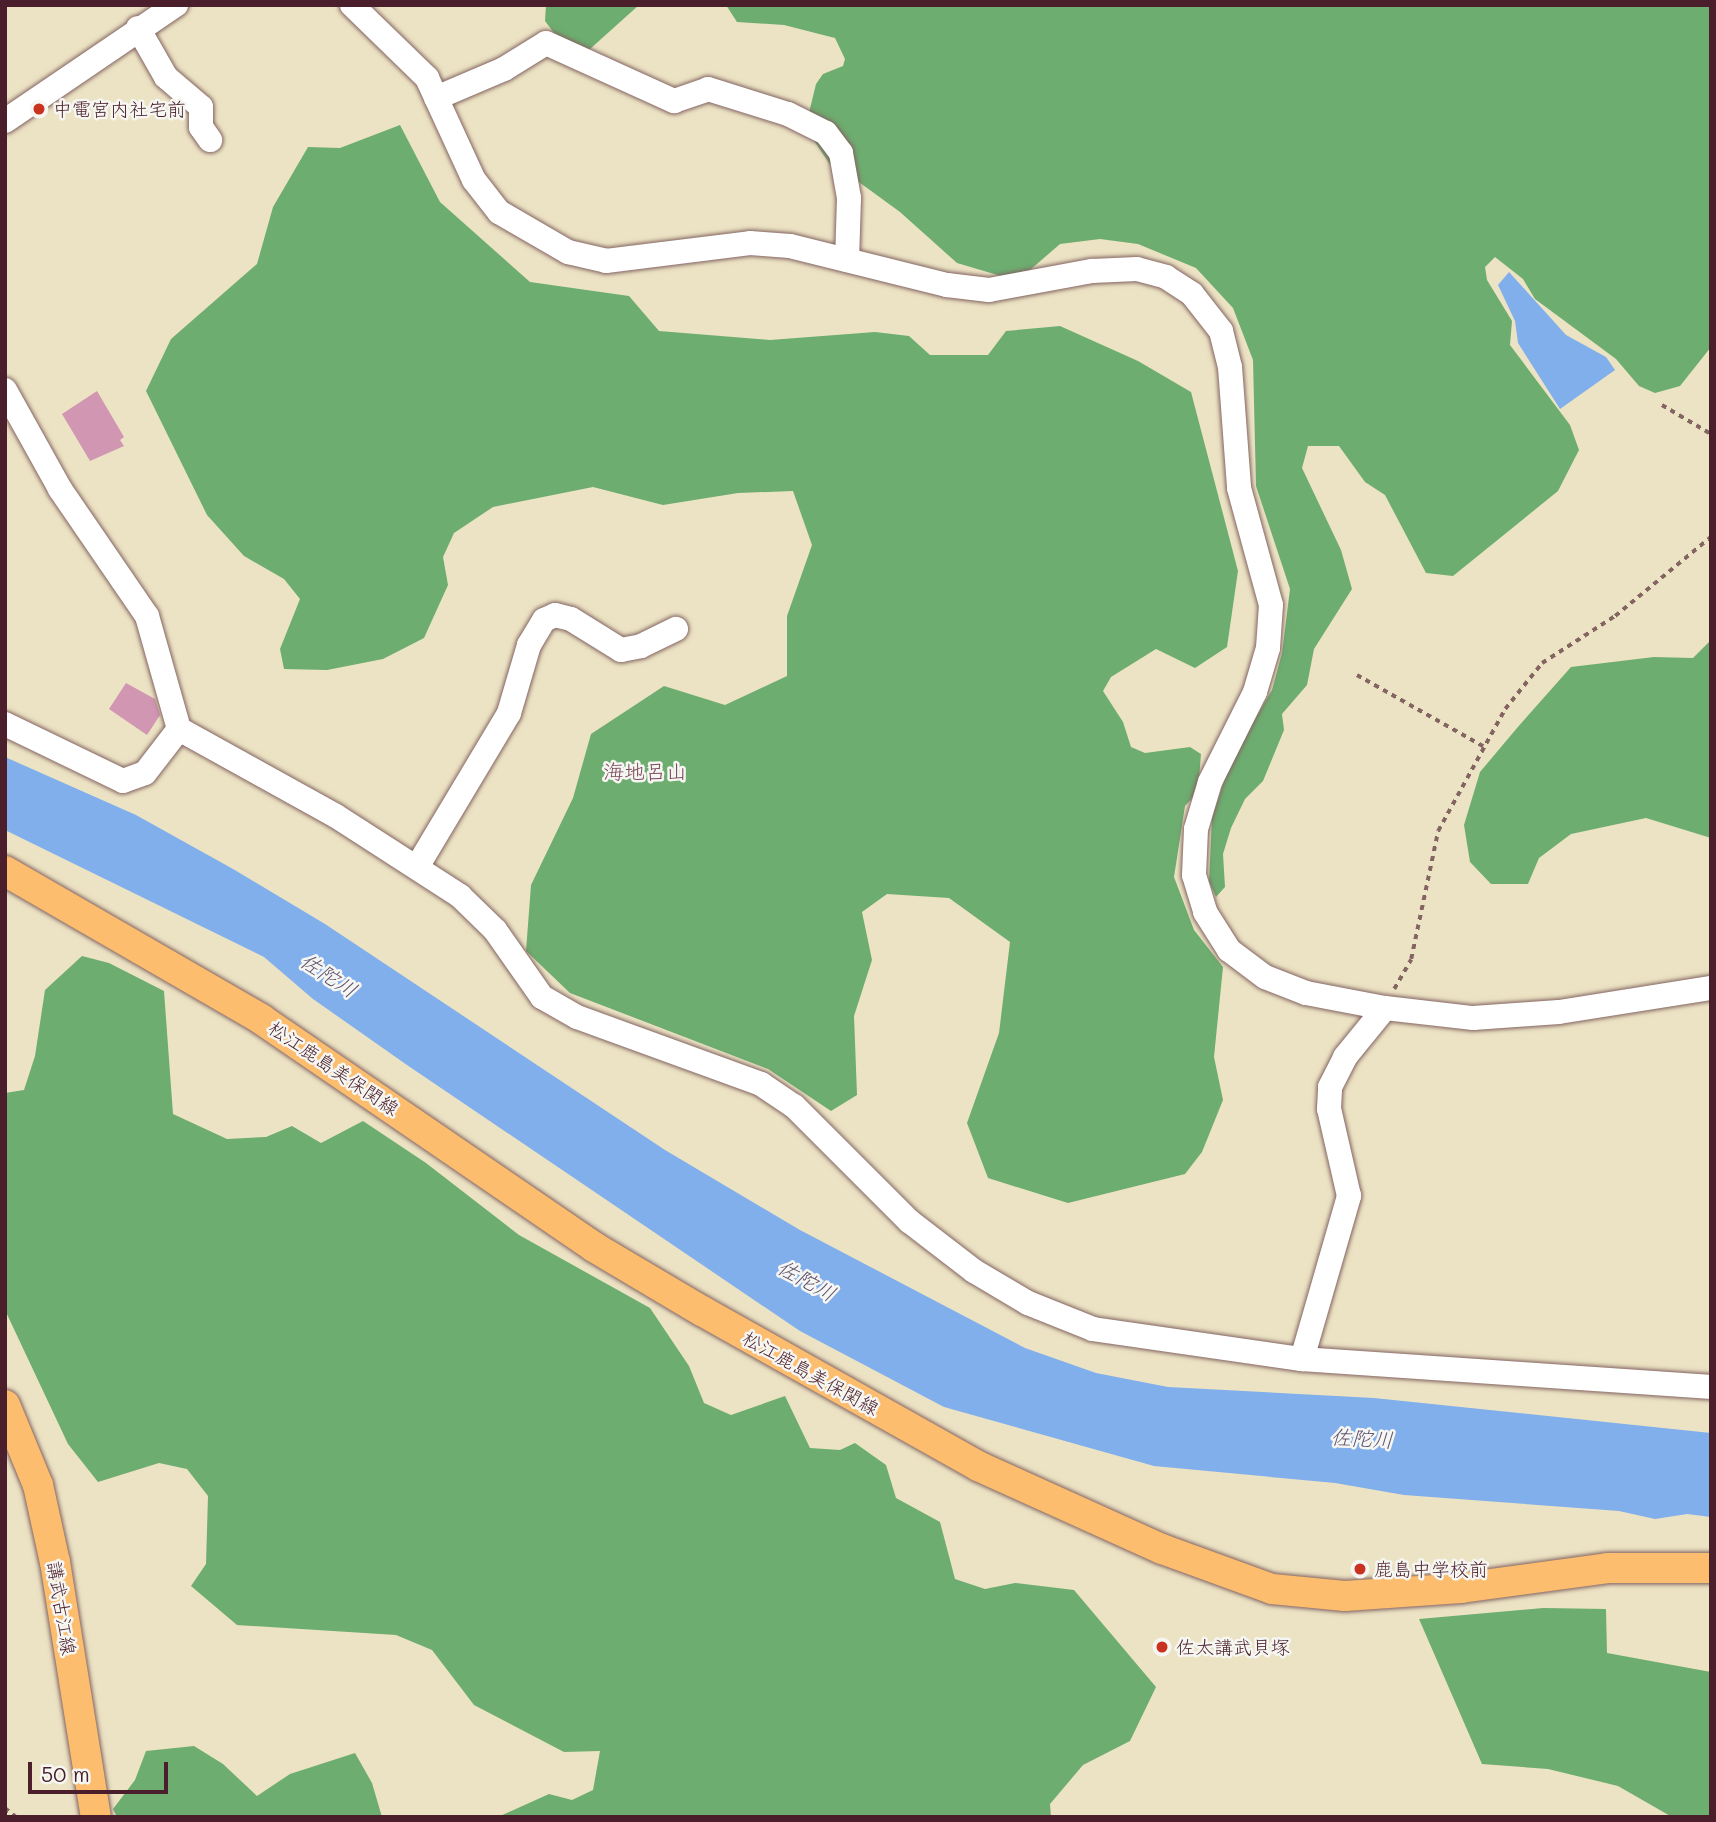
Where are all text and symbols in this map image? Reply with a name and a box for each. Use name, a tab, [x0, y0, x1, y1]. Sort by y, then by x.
place label: 中電宮内社宅前	[53, 98, 186, 120]
marker: 中電宮内社宅前	[31, 101, 47, 117]
district label: 海地呂山	[603, 758, 687, 784]
water label: 佐陀川	[296, 947, 362, 1003]
street label: 松江鹿島美保関線	[265, 1016, 403, 1120]
water label: 佐陀川	[773, 1254, 841, 1306]
street label: 松江鹿島美保関線	[739, 1326, 883, 1420]
water label: 佐陀川	[1330, 1424, 1394, 1452]
place label: 鹿島中学校前	[1374, 1558, 1488, 1580]
street label: 講武古江線	[43, 1559, 81, 1657]
marker: 鹿島中学校前	[1352, 1561, 1368, 1577]
place label: 佐太講武貝塚	[1176, 1636, 1290, 1658]
marker: 佐太講武貝塚	[1154, 1639, 1170, 1655]
scale bar	[32, 1748, 172, 1792]
text: 50 m	[41, 1760, 90, 1787]

